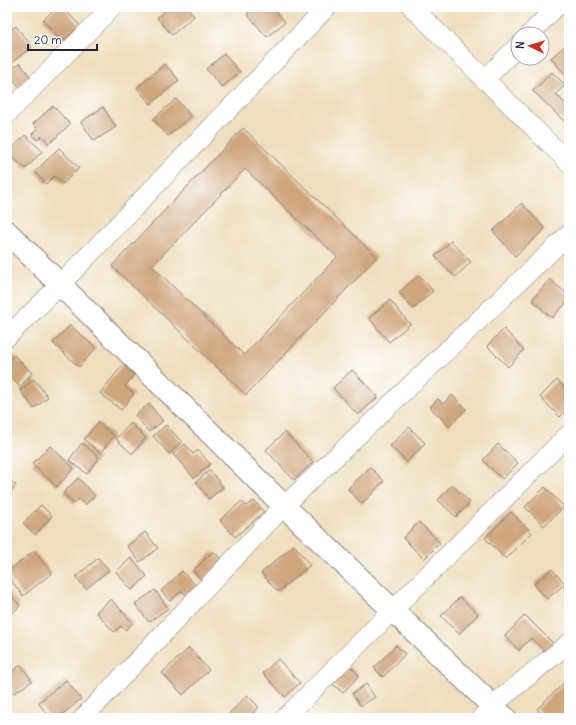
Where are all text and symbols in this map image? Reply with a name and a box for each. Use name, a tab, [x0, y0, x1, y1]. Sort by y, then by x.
scale bar	[28, 26, 97, 52]
north arrow	[510, 26, 550, 66]
text: 20 m	[34, 32, 62, 47]
text: N	[513, 41, 527, 50]

